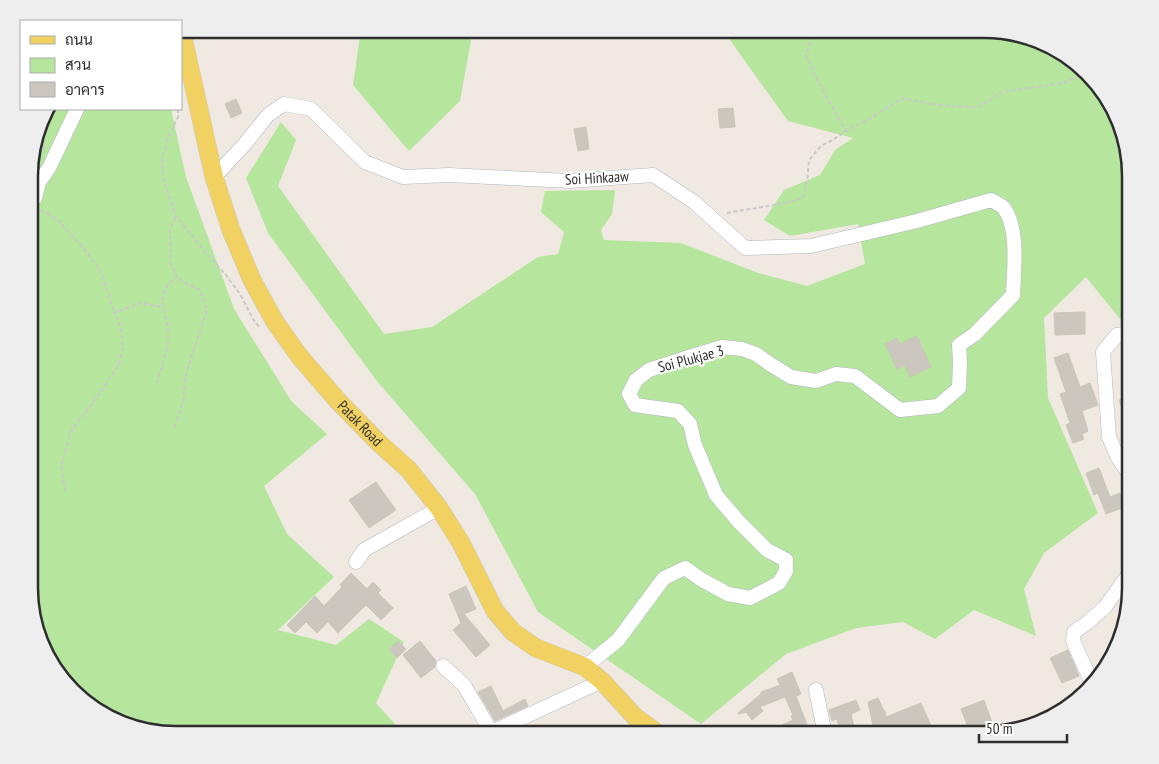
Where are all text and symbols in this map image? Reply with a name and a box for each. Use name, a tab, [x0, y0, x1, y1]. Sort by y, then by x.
legend	[20, 20, 182, 110]
text: ถนน	[65, 30, 93, 49]
text: สวน	[65, 55, 91, 74]
text: อาคาร	[65, 80, 105, 99]
street label: Soi Hinkaaw	[565, 166, 630, 189]
street label: Soi Plukjae 3	[656, 341, 726, 376]
street label: Patak Road	[334, 396, 387, 450]
scale bar	[979, 712, 1066, 744]
text: 50 m	[986, 719, 1012, 738]

